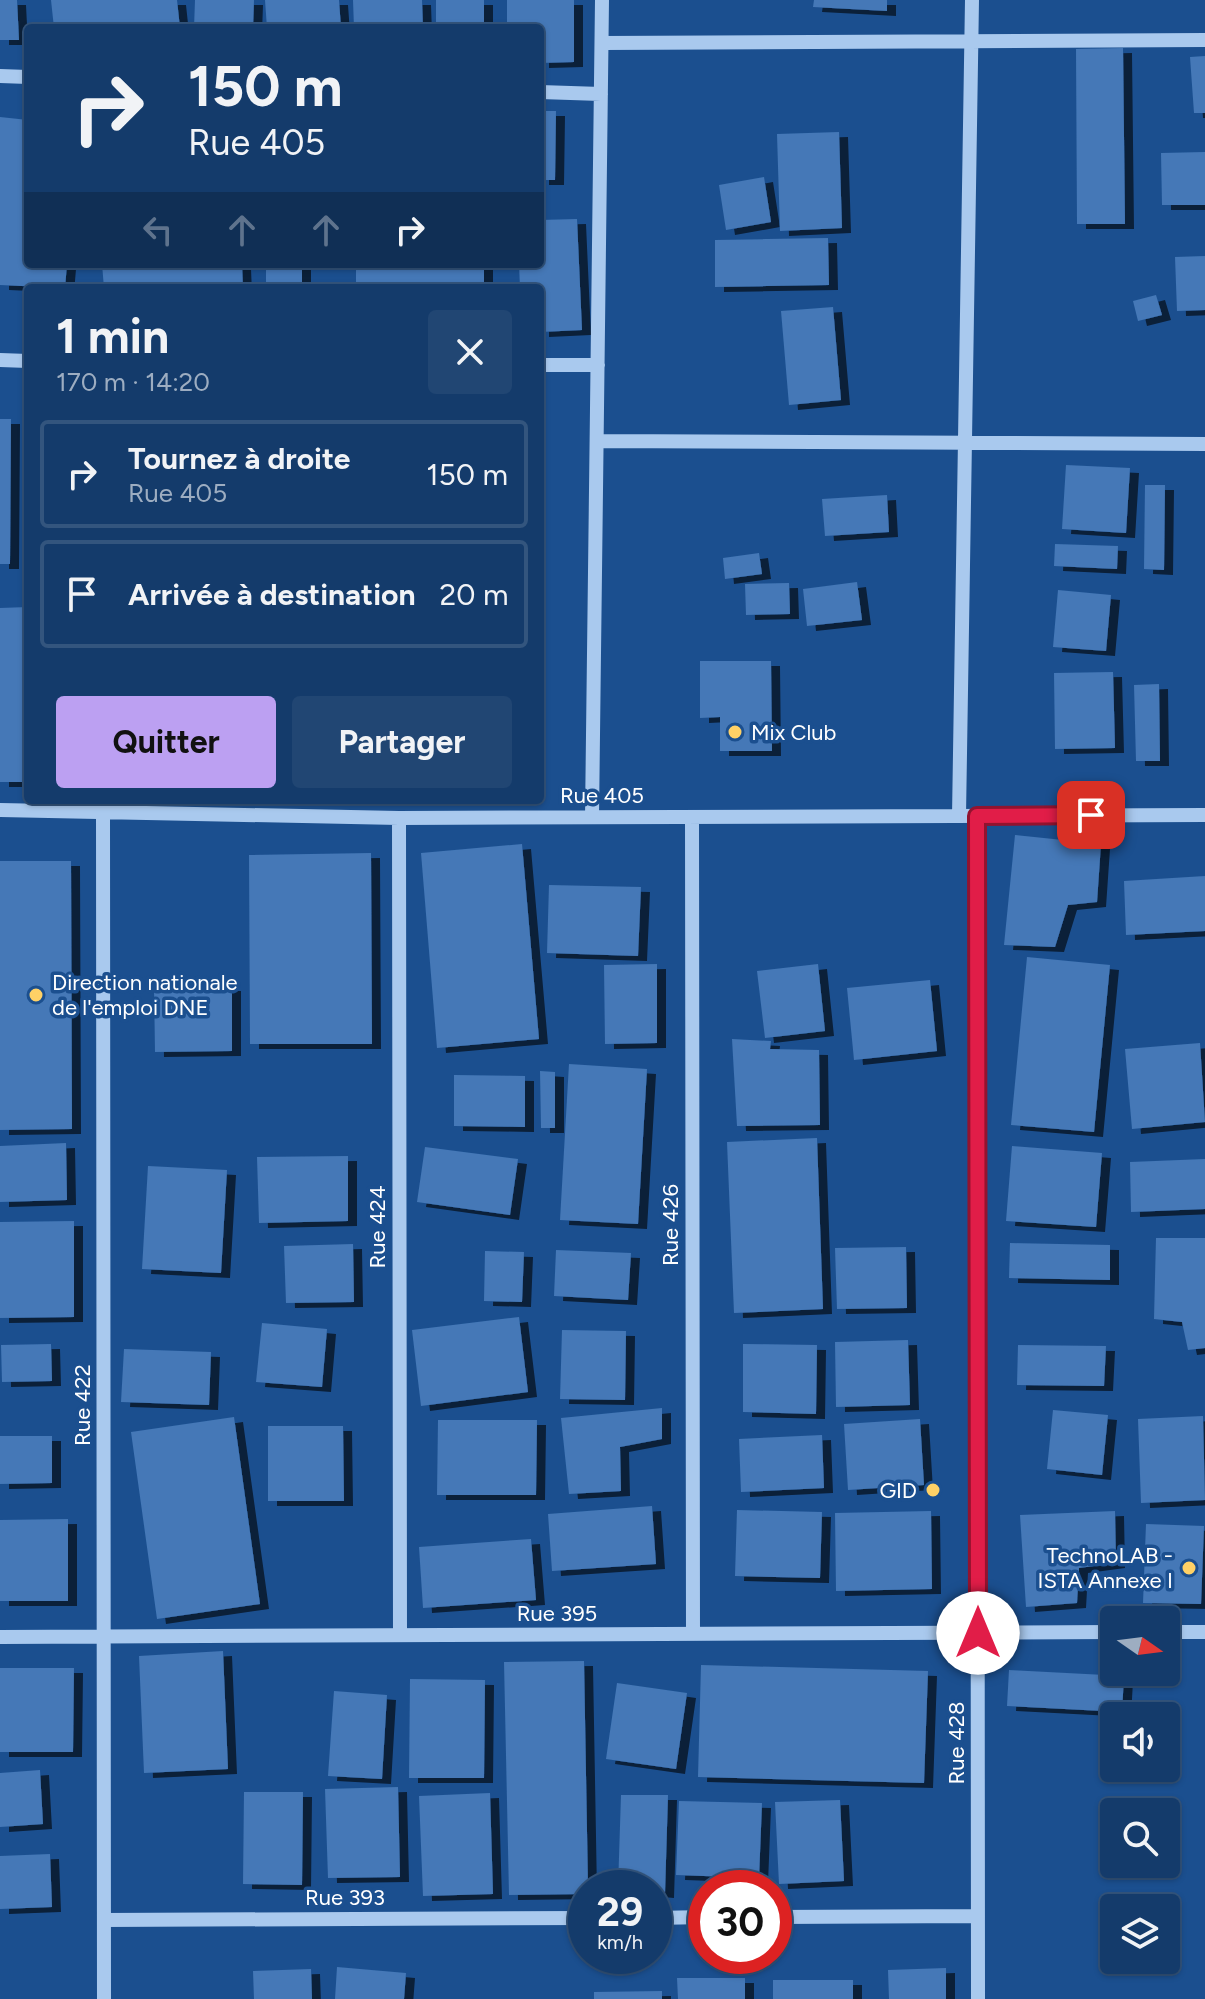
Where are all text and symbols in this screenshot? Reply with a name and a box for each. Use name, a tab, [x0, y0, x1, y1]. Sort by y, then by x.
text: 150 m	[188, 53, 343, 120]
icon: right	[56, 56, 160, 160]
text: Rue 405	[188, 121, 325, 164]
icon: left	[136, 208, 180, 252]
icon: ahead	[220, 208, 264, 252]
icon: ahead	[304, 208, 348, 252]
icon: right	[388, 208, 432, 252]
text: 1 min	[56, 307, 169, 365]
button: close	[428, 310, 512, 394]
text: 170 m · 14:20	[56, 366, 210, 398]
text: Tournez à droite	[128, 440, 350, 477]
icon: right	[60, 452, 104, 496]
text: 150 m	[426, 456, 508, 493]
text: Rue 405	[128, 477, 227, 509]
icon: arrive	[60, 572, 104, 616]
text: Arrivée à destination	[128, 576, 415, 613]
text: 20 m	[439, 576, 508, 613]
button: Quitter	[56, 696, 276, 788]
button: Partager	[292, 696, 512, 788]
place label: Mix Club	[751, 719, 836, 746]
marker: Mix Club	[726, 723, 744, 741]
pin	[1057, 781, 1125, 849]
street label: Rue 405	[560, 782, 644, 809]
icon: arrive	[1069, 793, 1113, 837]
place label: Direction nationale de l'emploi DNE	[52, 969, 238, 1021]
marker: Direction nationale de l'emploi DNE	[27, 986, 45, 1004]
street label: Rue 426	[657, 1184, 684, 1266]
street label: Rue 424	[364, 1185, 391, 1269]
street label: Rue 422	[69, 1364, 96, 1446]
place label: GID	[880, 1477, 917, 1504]
marker: GID	[924, 1481, 942, 1499]
place label: TechnoLAB - ISTA Annexe I	[1037, 1542, 1173, 1594]
marker: TechnoLAB - ISTA Annexe I	[1180, 1559, 1198, 1577]
position arrow	[936, 1591, 1020, 1675]
street label: Rue 395	[517, 1600, 597, 1627]
north arrow	[1100, 1606, 1180, 1686]
map controls	[1100, 1606, 1180, 1974]
street label: Rue 428	[943, 1702, 970, 1784]
button: sound	[1100, 1702, 1180, 1782]
button: search	[1100, 1798, 1180, 1878]
speed limit sign: 30	[688, 1870, 792, 1974]
street label: Rue 393	[305, 1884, 385, 1911]
text: 29	[597, 1888, 643, 1936]
button: layers	[1100, 1894, 1180, 1974]
text: km/h	[597, 1930, 643, 1954]

